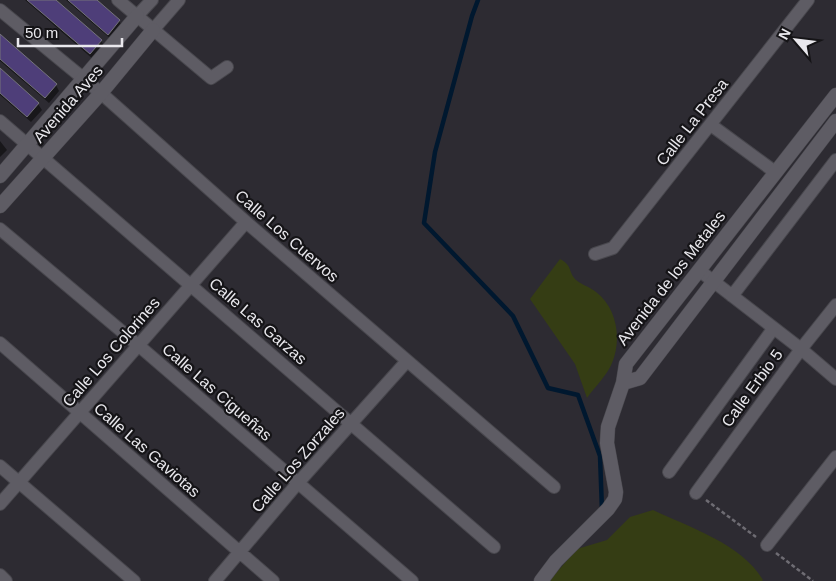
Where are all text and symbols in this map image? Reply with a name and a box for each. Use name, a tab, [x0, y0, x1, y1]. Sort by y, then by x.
scale bar	[18, 15, 121, 47]
north arrow	[771, 15, 821, 65]
text: 50 m	[25, 24, 58, 41]
text: N	[775, 26, 794, 42]
street label: Avenida Aves	[30, 62, 106, 146]
street label: Calle La Presa	[653, 75, 731, 169]
street label: Calle Los Cuervos	[232, 187, 342, 285]
street label: Avenida de los Metales	[613, 208, 729, 348]
street label: Calle Las Garzas	[206, 274, 310, 368]
street label: Calle Los Colorines	[59, 294, 163, 410]
street label: Calle Las Cigueñas	[159, 340, 275, 444]
street label: Calle Erbio 5	[718, 346, 786, 430]
street label: Calle Las Gaviotas	[91, 400, 203, 500]
street label: Calle Los Zorzales	[248, 404, 348, 516]

